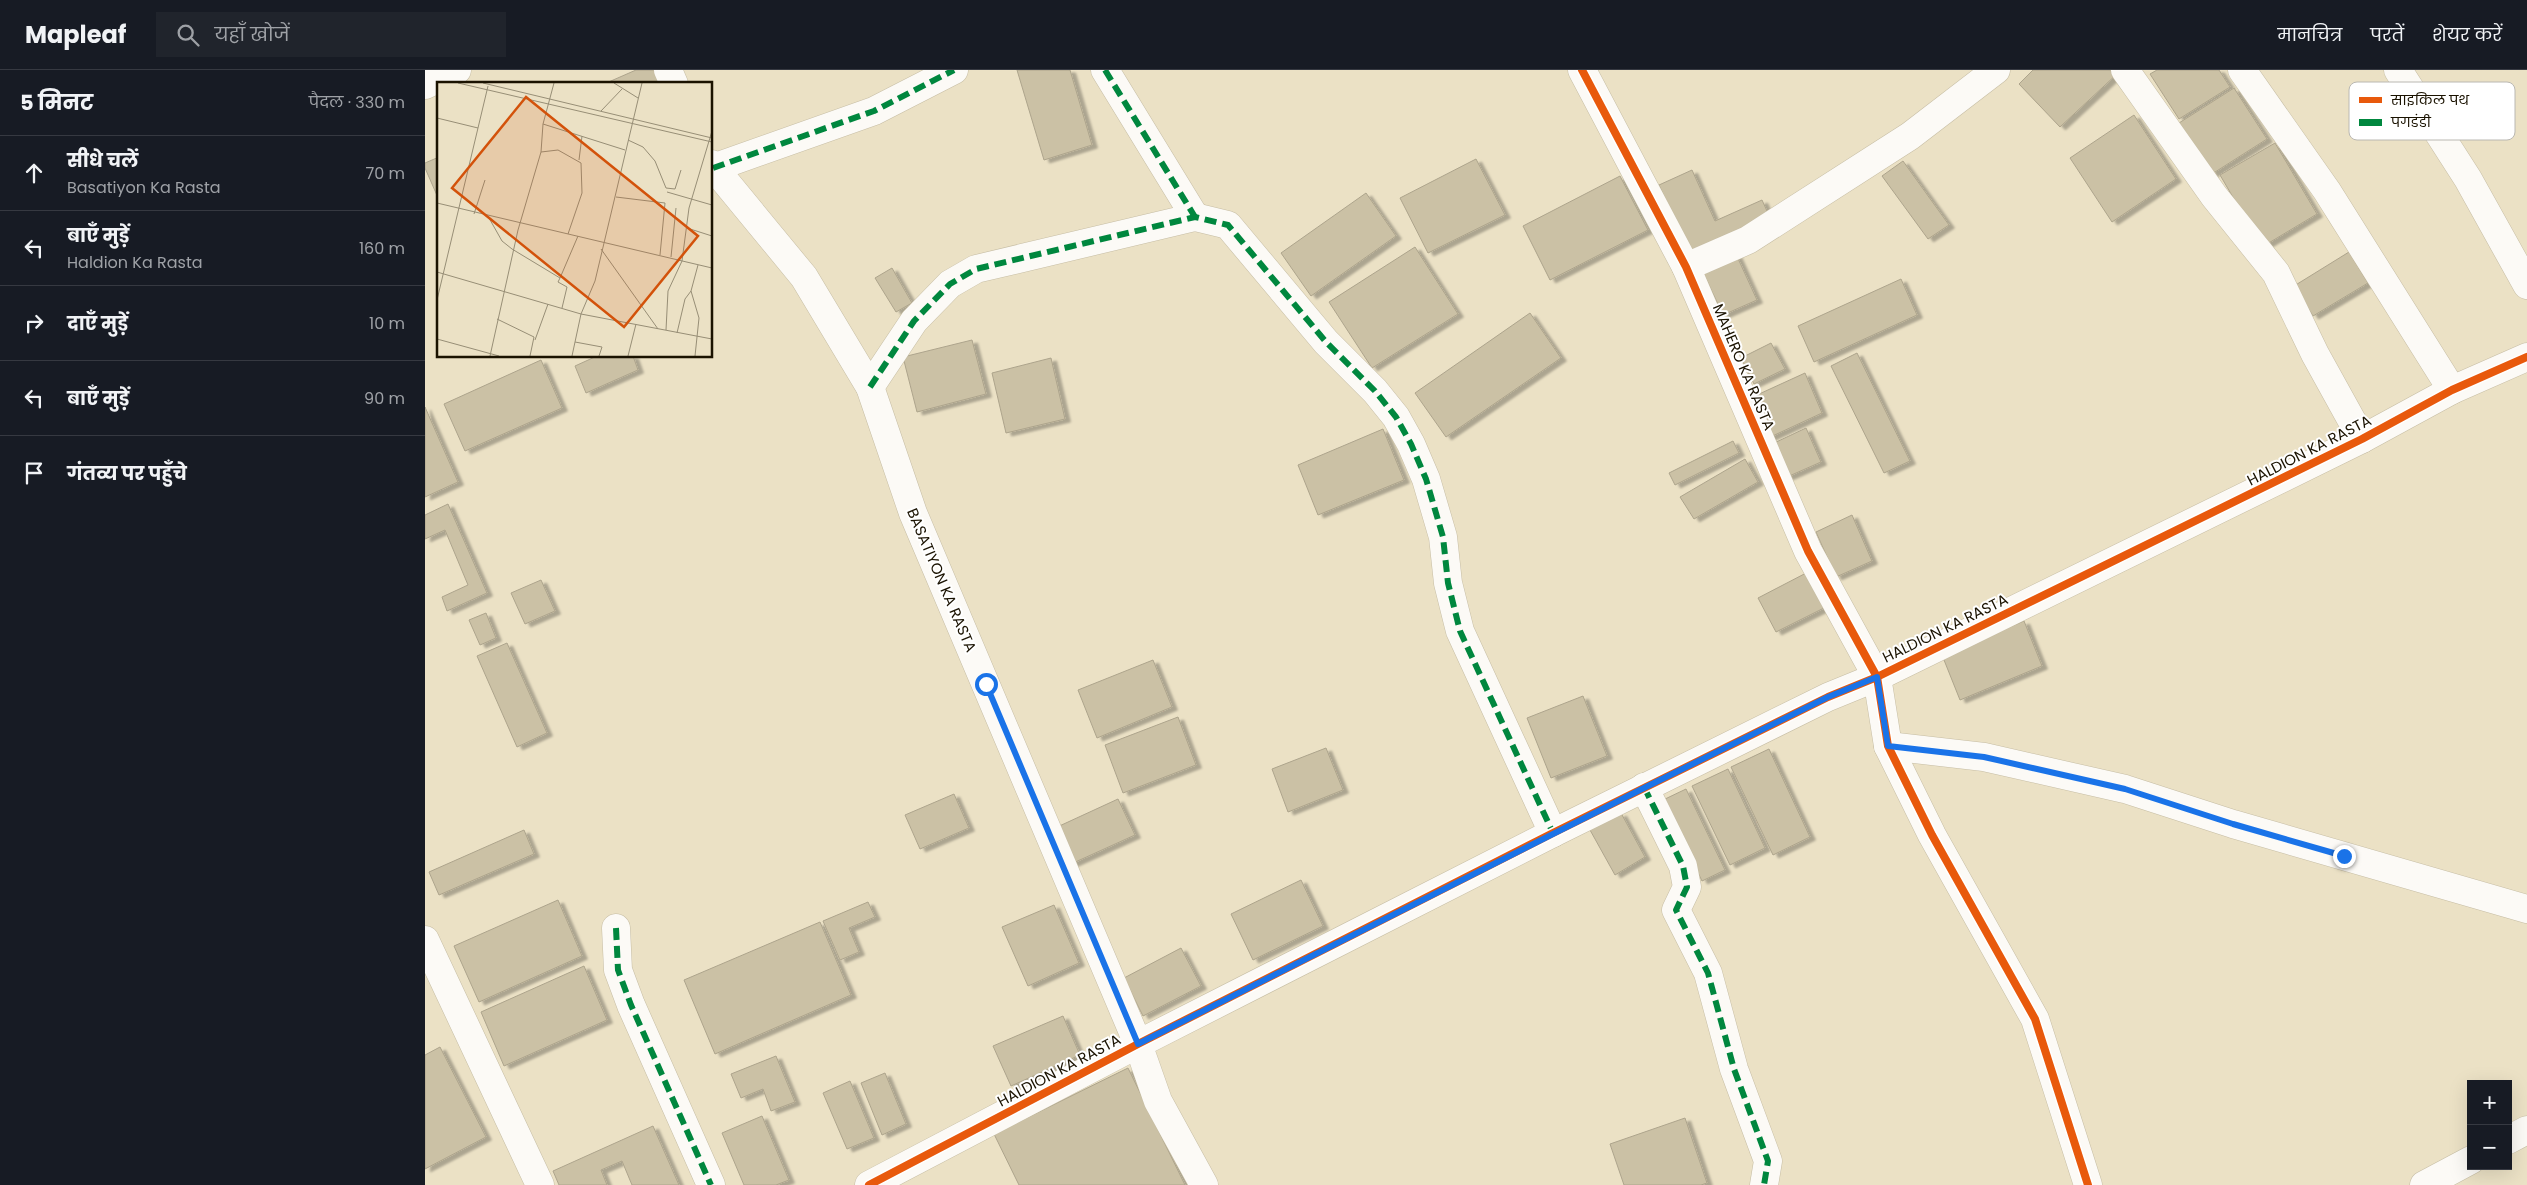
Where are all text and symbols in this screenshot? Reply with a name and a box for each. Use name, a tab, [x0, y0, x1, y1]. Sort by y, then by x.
search box	[156, 12, 506, 57]
text: Mapleaf	[25, 18, 126, 51]
icon: search	[174, 21, 202, 49]
text: यहाँ खोजें	[214, 21, 290, 48]
text: मानचित्र	[2277, 22, 2342, 47]
text: परतें	[2370, 22, 2404, 47]
text: शेयर करें	[2432, 22, 2502, 47]
inset map	[437, 82, 713, 358]
legend	[2349, 82, 2515, 140]
text: 5 मिनट	[20, 88, 93, 117]
text: साइकिल पथ	[2390, 90, 2470, 110]
text: पैदल · 330 m	[309, 91, 405, 114]
text: पगडंडी	[2390, 112, 2432, 132]
text: सीधे चलें	[67, 147, 138, 174]
icon: ahead	[20, 159, 48, 187]
text: 70 m	[365, 162, 405, 185]
text: Basatiyon Ka Rasta	[67, 176, 221, 199]
text: बाएँ मुड़ें	[67, 222, 129, 249]
icon: left	[20, 234, 48, 262]
text: 160 m	[359, 237, 405, 260]
text: Haldion Ka Rasta	[67, 251, 203, 274]
street label: MAHERO KA RASTA	[1708, 301, 1780, 433]
icon: right	[20, 309, 48, 337]
text: दाएँ मुड़ें	[67, 310, 128, 337]
text: 10 m	[369, 312, 405, 335]
icon: left	[20, 384, 48, 412]
text: बाएँ मुड़ें	[67, 385, 129, 412]
text: 90 m	[364, 387, 405, 410]
street label: HALDION KA RASTA	[2243, 410, 2375, 490]
icon: arrive	[20, 459, 48, 487]
text: गंतव्य पर पहुँचे	[67, 460, 187, 487]
street label: BASATIYON KA RASTA	[902, 505, 982, 655]
street label: HALDION KA RASTA	[1879, 589, 2011, 667]
route start	[975, 673, 998, 696]
route end	[2333, 845, 2356, 868]
street label: HALDION KA RASTA	[994, 1029, 1124, 1111]
map controls	[2467, 1080, 2512, 1170]
button: +	[2467, 1080, 2512, 1125]
button: −	[2467, 1125, 2512, 1170]

